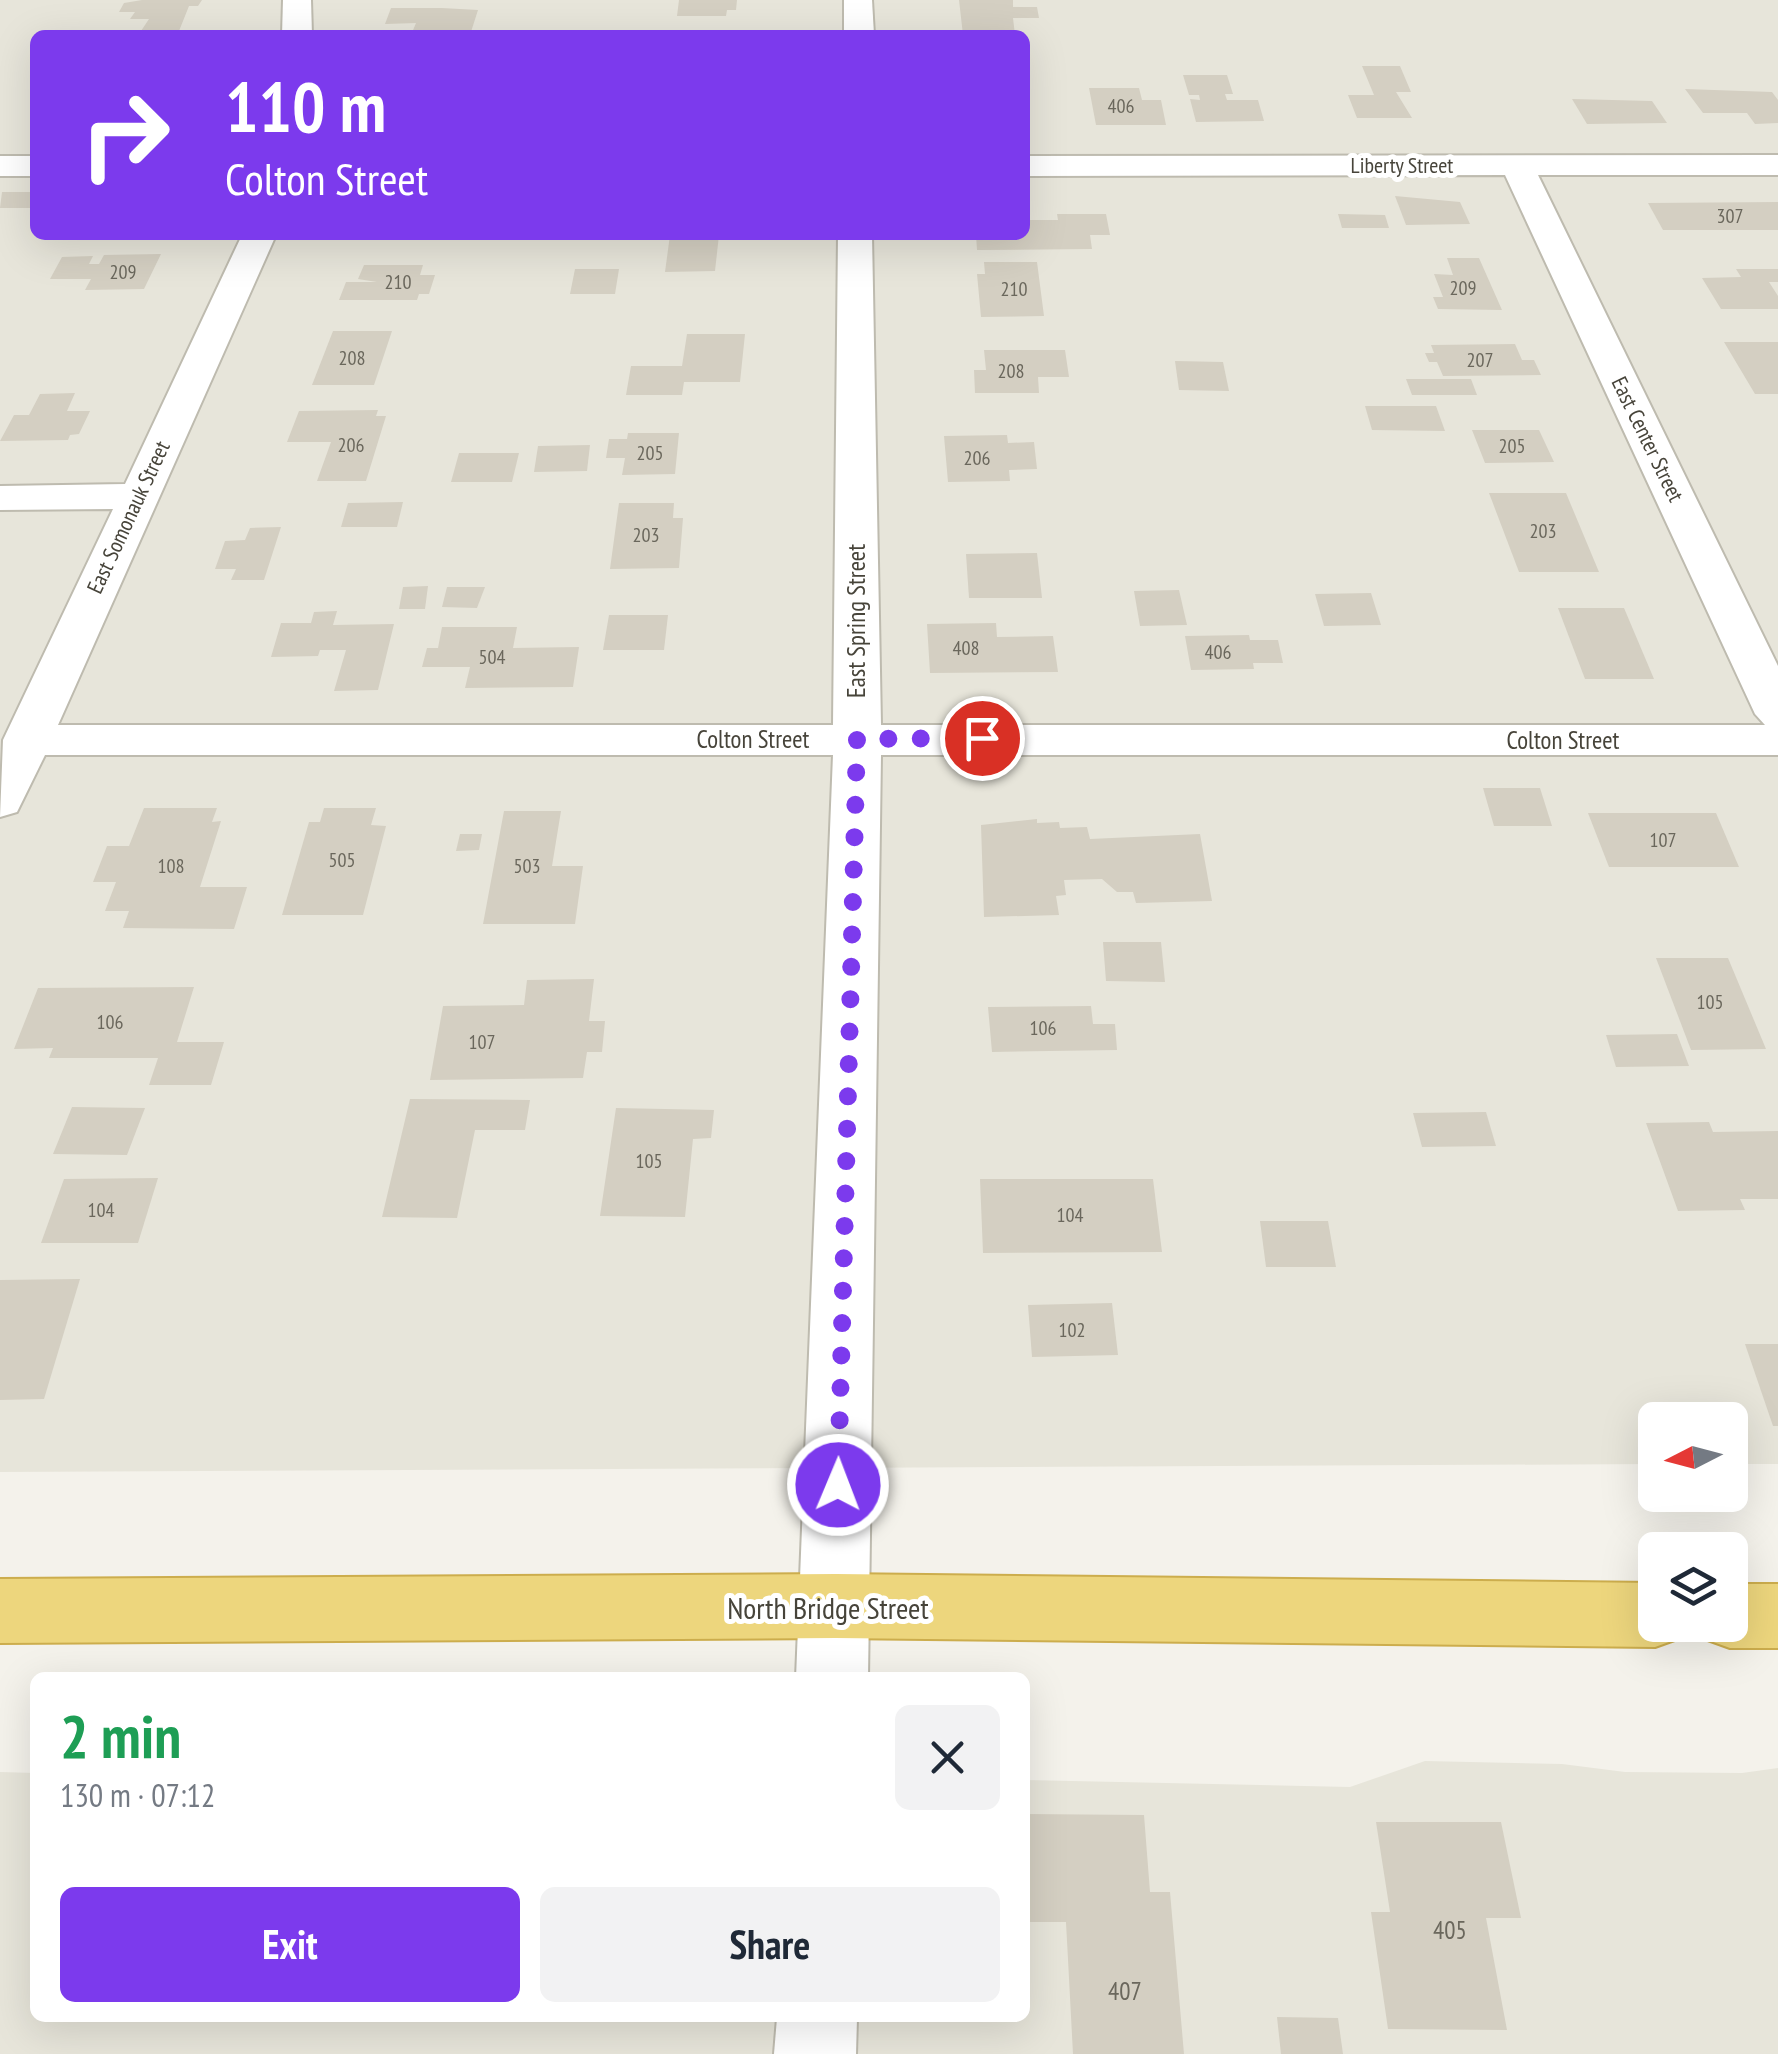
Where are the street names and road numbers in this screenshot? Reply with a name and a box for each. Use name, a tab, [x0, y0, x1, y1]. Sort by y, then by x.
street label: Liberty Street	[1351, 151, 1453, 179]
street label: East Center Street	[1606, 372, 1690, 506]
street label: East Somonauk Street	[80, 436, 176, 598]
street label: East Spring Street	[840, 544, 872, 698]
street label: Colton Street	[697, 723, 810, 755]
street label: Colton Street	[1507, 724, 1620, 756]
street label: North Bridge Street	[727, 1588, 930, 1627]

